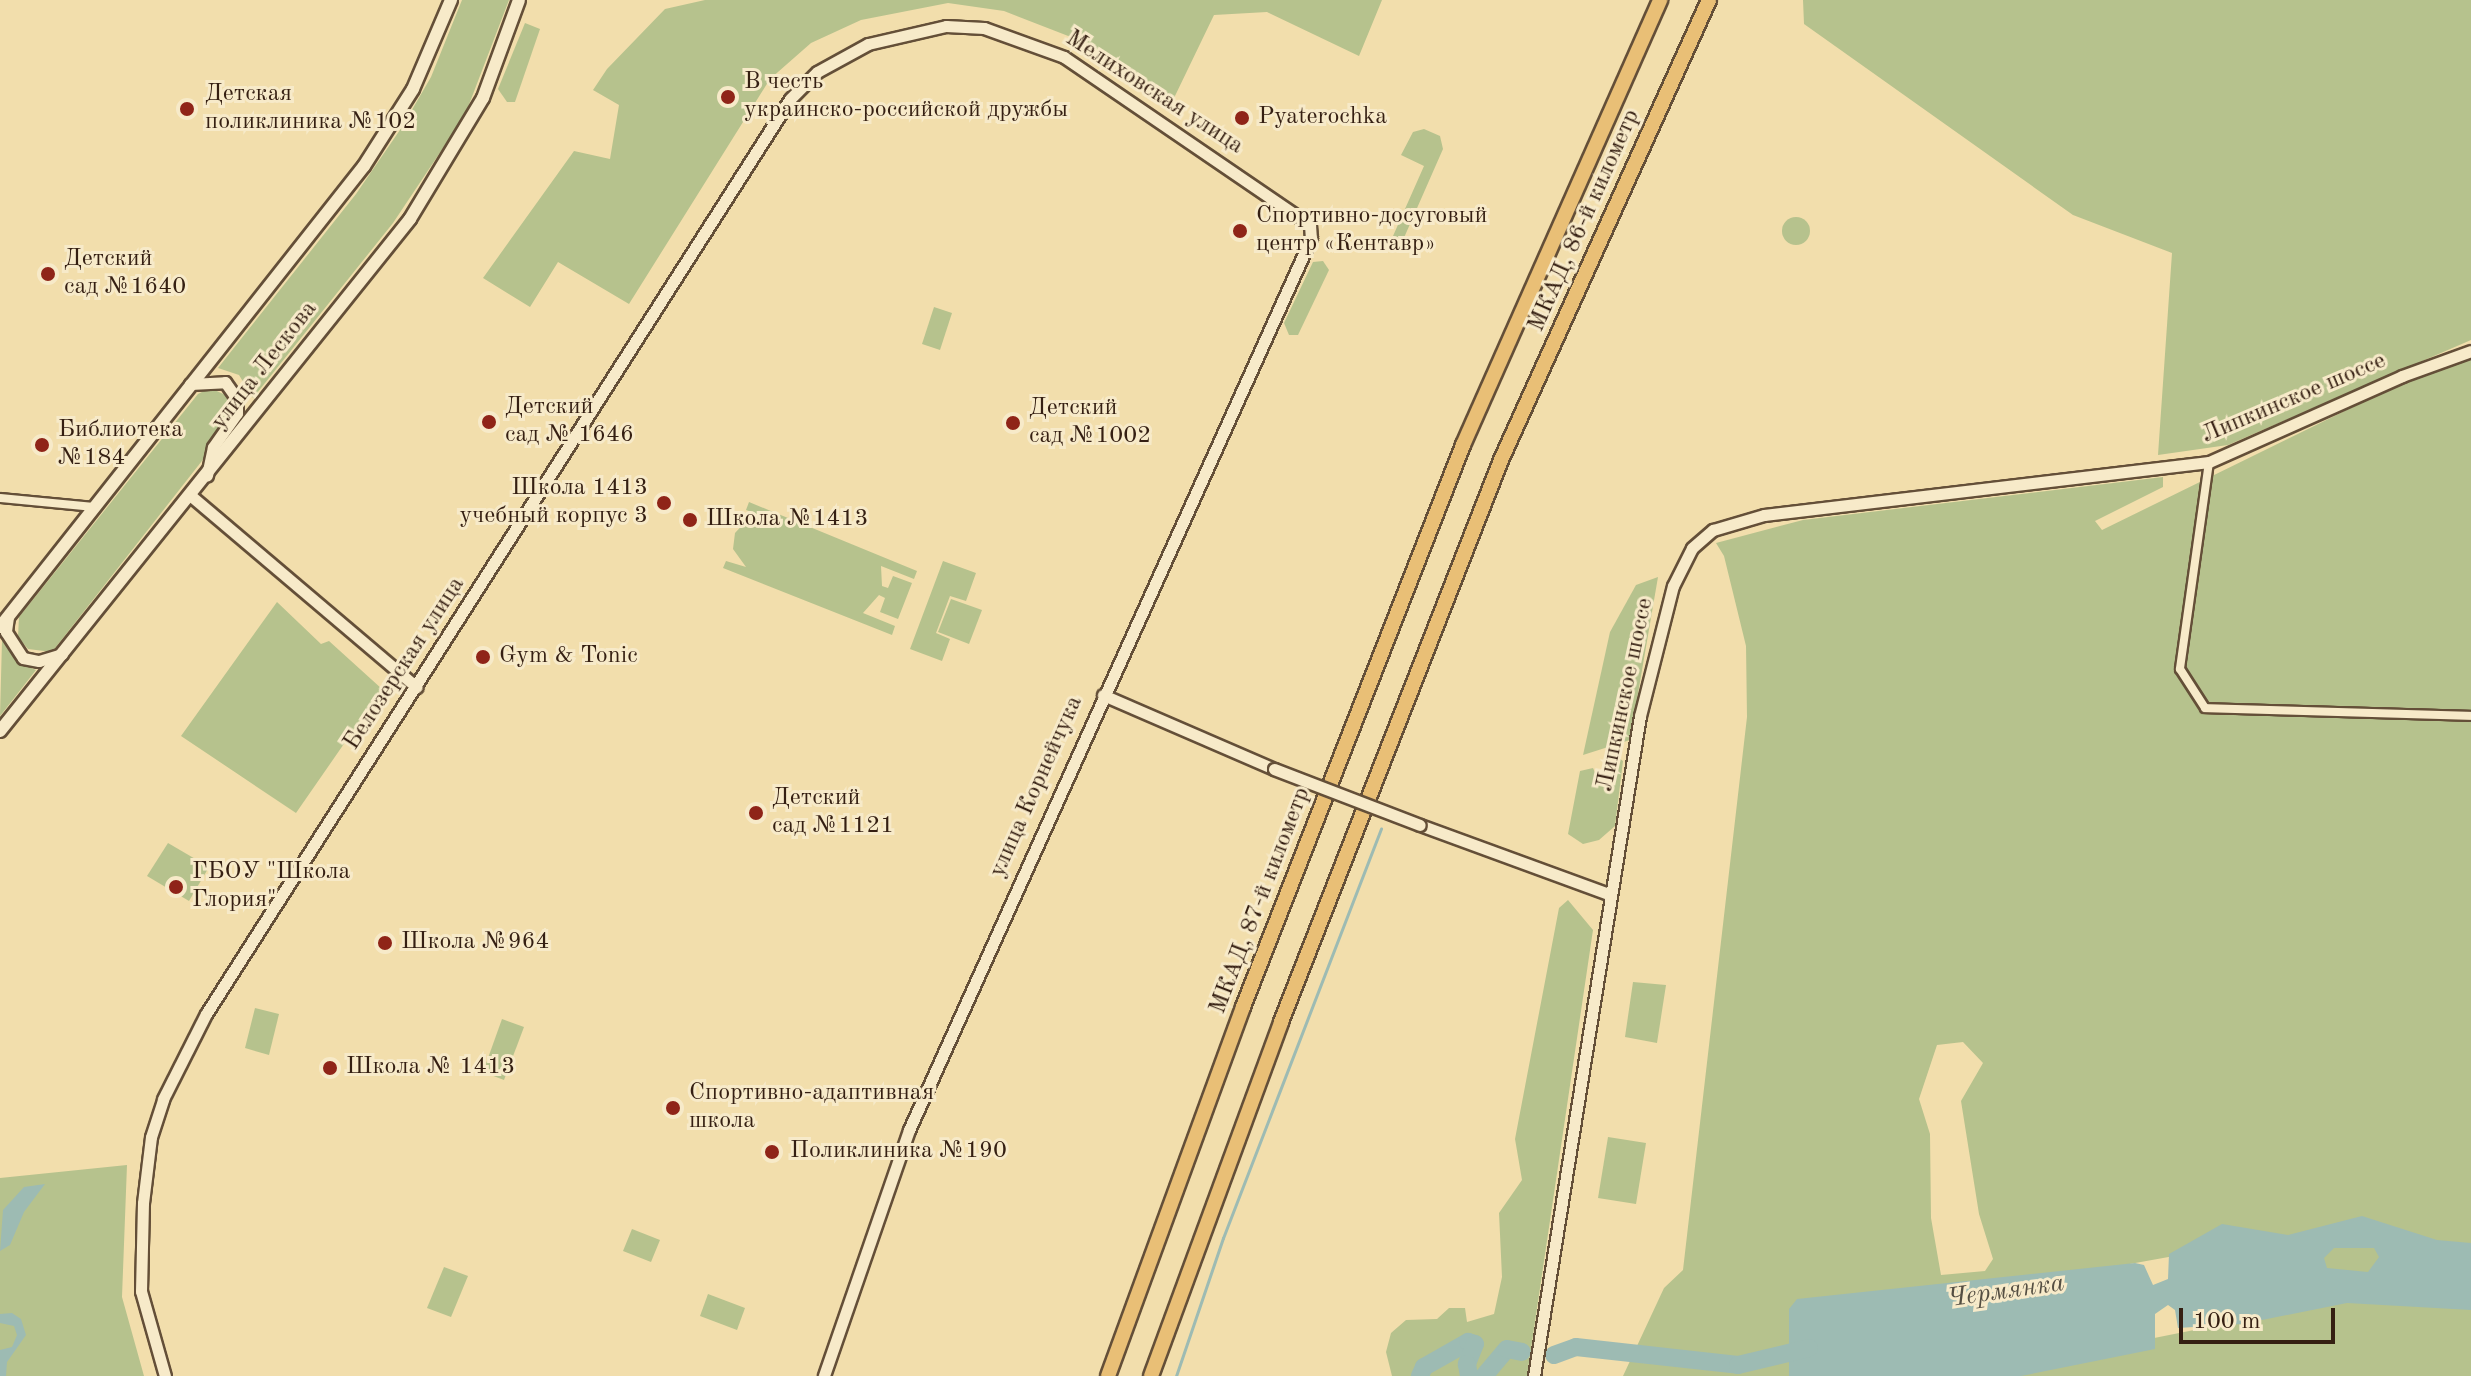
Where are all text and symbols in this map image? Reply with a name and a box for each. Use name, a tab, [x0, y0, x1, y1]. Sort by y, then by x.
street label: Мелиховская улица	[1060, 25, 1248, 161]
place label: В честь украинско-российской дружбы	[744, 69, 1068, 125]
place label: Детская поликлиника №102	[205, 81, 416, 137]
marker: В честь украинско-российской дружбы	[719, 88, 737, 106]
marker: Детская поликлиника №102	[176, 98, 198, 120]
place label: Pyaterochka	[1258, 104, 1387, 132]
street label: МКАД, 86-й километр	[1523, 105, 1647, 337]
marker: Pyaterochka	[1233, 109, 1251, 127]
place label: Спортивно-досуговый центр «Кентавр»	[1256, 203, 1488, 259]
marker: Спортивно-досуговый центр «Кентавр»	[1231, 222, 1249, 240]
place label: Детский сад №1640	[64, 246, 186, 302]
marker: Детский сад №1640	[39, 265, 57, 283]
street label: улица Лескова	[206, 296, 324, 436]
street label: Липкинское шоссе	[2198, 347, 2390, 451]
place label: Детский сад № 1646	[505, 394, 634, 450]
place label: Детский сад №1002	[1029, 395, 1151, 451]
marker: Детский сад № 1646	[480, 413, 498, 431]
marker: Детский сад №1002	[1004, 414, 1022, 432]
place label: Библиотека №184	[58, 417, 183, 473]
marker: Библиотека №184	[33, 436, 51, 454]
place label: Школа 1413 учебный корпус 3	[460, 475, 648, 531]
marker: Школа 1413 учебный корпус 3	[655, 494, 673, 512]
place label: Школа №1413	[706, 506, 868, 534]
marker: Школа №1413	[681, 511, 699, 529]
street label: Белозерская улица	[338, 572, 472, 756]
street label: Липкинское шоссе	[1591, 596, 1661, 794]
place label: Gym & Tonic	[499, 643, 638, 671]
marker: Gym & Tonic	[474, 648, 492, 666]
street label: улица Корнейчука	[984, 692, 1090, 882]
street label: МКАД, 87-й километр	[1204, 784, 1318, 1018]
place label: Детский сад №1121	[772, 785, 894, 841]
marker: Детский сад №1121	[747, 804, 765, 822]
place label: ГБОУ "Школа Глория"	[192, 859, 350, 915]
marker: ГБОУ "Школа Глория"	[167, 878, 185, 896]
place label: Школа №964	[401, 929, 549, 957]
marker: Школа №964	[376, 934, 394, 952]
place label: Школа № 1413	[346, 1054, 515, 1082]
marker: Школа № 1413	[321, 1059, 339, 1077]
place label: Спортивно-адаптивная школа	[689, 1080, 934, 1136]
marker: Спортивно-адаптивная школа	[664, 1099, 682, 1117]
place label: Поликлиника №190	[790, 1138, 1007, 1166]
marker: Поликлиника №190	[761, 1141, 783, 1163]
water label: Чермянка	[1945, 1268, 2067, 1316]
scale bar	[2183, 1292, 2339, 1342]
text: 100 m	[2193, 1310, 2261, 1334]

